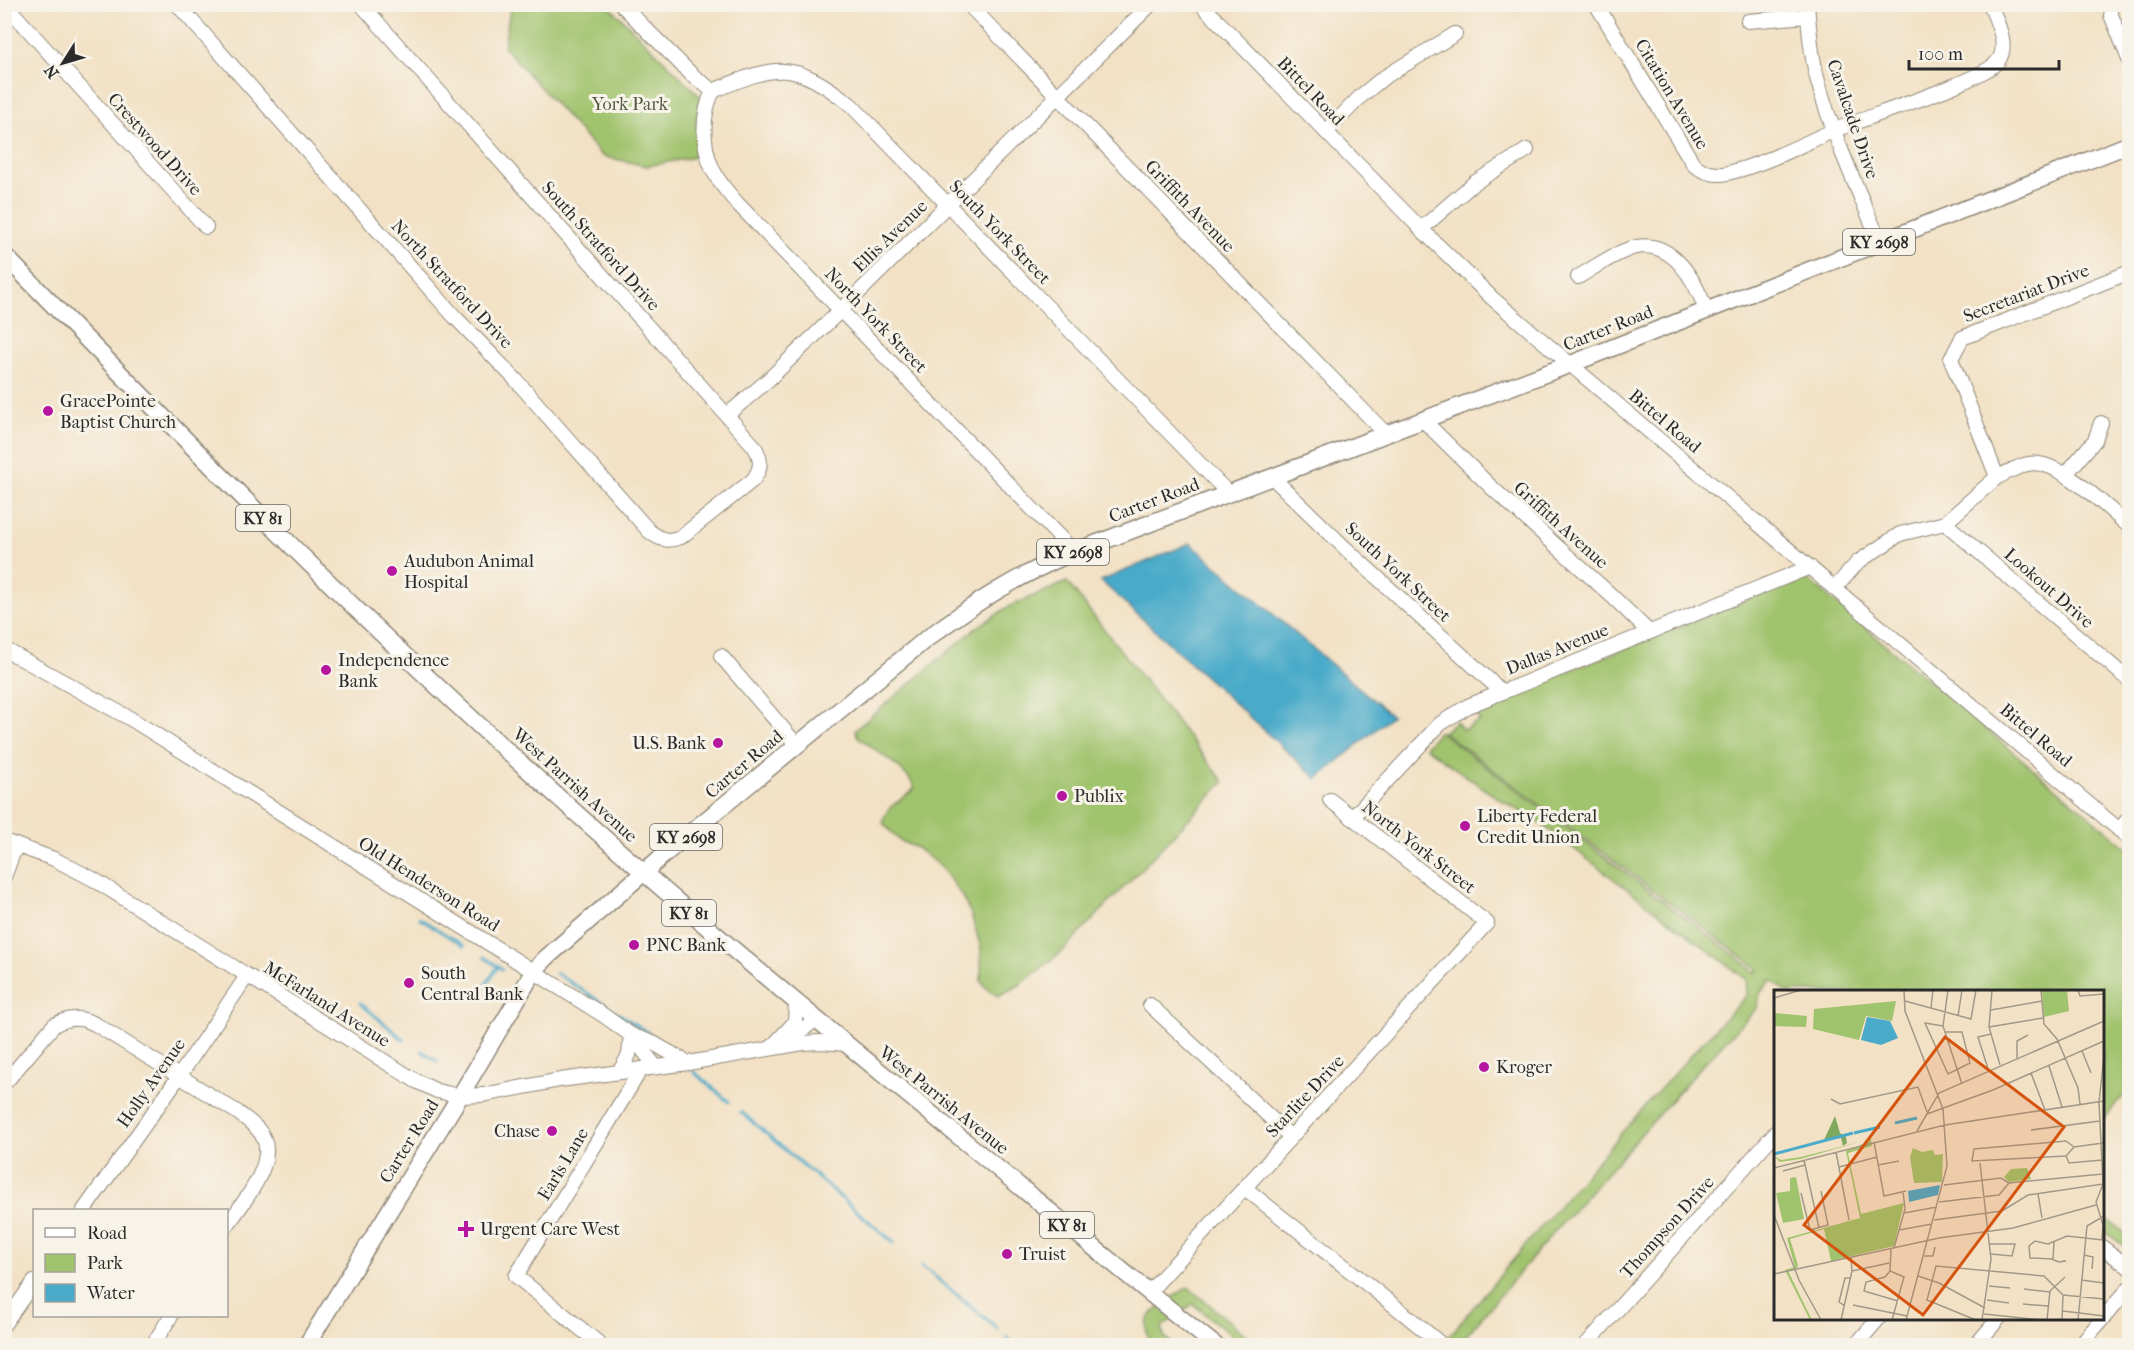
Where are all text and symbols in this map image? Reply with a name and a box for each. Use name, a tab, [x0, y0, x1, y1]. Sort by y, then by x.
north arrow	[33, 33, 93, 93]
scale bar	[1909, 33, 2059, 71]
street label: Citation Avenue	[1630, 35, 1713, 153]
text: 100 m	[1918, 44, 1963, 65]
street label: Bittel Road	[1273, 53, 1349, 130]
street label: Cavalcade Drive	[1822, 57, 1883, 182]
text: N	[40, 60, 63, 82]
street label: Crestwood Drive	[103, 89, 206, 200]
park label: York Park	[591, 94, 669, 115]
street label: Griffith Avenue	[1140, 156, 1239, 257]
street label: South York Street	[945, 176, 1055, 289]
street label: South Stratford Drive	[537, 177, 664, 315]
street label: Ellis Avenue	[849, 196, 932, 277]
street label: North Stratford Drive	[387, 216, 517, 353]
road number: KY 2698	[1843, 229, 1915, 255]
street label: Secretariat Drive	[1960, 260, 2092, 327]
street label: North York Street	[820, 263, 932, 378]
street label: Carter Road	[1560, 301, 1656, 356]
street label: Bittel Road	[1624, 385, 1705, 458]
place label: GracePointe Baptist Church	[60, 391, 176, 433]
marker: GracePointe Baptist Church	[41, 404, 55, 418]
street label: Carter Road	[1106, 474, 1203, 527]
street label: Griffith Avenue	[1509, 477, 1612, 573]
road number: KY 81	[236, 505, 290, 531]
street label: South York Street	[1341, 518, 1455, 627]
road number: KY 2698	[1037, 539, 1109, 565]
street label: Lookout Drive	[2000, 544, 2098, 633]
place label: Audubon Animal Hospital	[403, 551, 534, 593]
marker: Audubon Animal Hospital	[385, 564, 399, 578]
street label: Dallas Avenue	[1503, 619, 1612, 680]
place label: Independence Bank	[338, 650, 449, 692]
marker: Independence Bank	[319, 663, 333, 677]
street label: Bittel Road	[1995, 699, 2076, 772]
street label: West Parrish Avenue	[507, 723, 641, 847]
street label: Carter Road	[701, 726, 788, 803]
place label: U.S. Bank	[632, 733, 707, 754]
marker: U.S. Bank	[711, 736, 725, 750]
place label: Publix	[1074, 786, 1125, 807]
marker: Publix	[1055, 789, 1069, 803]
street label: North York Street	[1358, 797, 1480, 899]
place label: Liberty Federal Credit Union	[1477, 806, 1597, 848]
marker: Liberty Federal Credit Union	[1458, 819, 1472, 833]
road number: KY 2698	[650, 824, 722, 850]
street label: Old Henderson Road	[354, 832, 503, 936]
road number: KY 81	[662, 900, 716, 926]
place label: PNC Bank	[646, 935, 727, 956]
marker: PNC Bank	[627, 938, 641, 952]
street label: McFarland Avenue	[260, 957, 394, 1052]
place label: South Central Bank	[421, 963, 524, 1005]
marker: South Central Bank	[402, 976, 416, 990]
inset map	[1774, 990, 2104, 1320]
street label: Holly Avenue	[113, 1035, 190, 1132]
street label: West Parrish Avenue	[874, 1041, 1013, 1159]
street label: Starlite Drive	[1262, 1051, 1349, 1142]
place label: Kroger	[1496, 1057, 1552, 1078]
marker: Kroger	[1477, 1060, 1491, 1074]
street label: Carter Road	[375, 1095, 444, 1187]
place label: Chase	[494, 1121, 540, 1142]
street label: Earls Lane	[534, 1124, 593, 1204]
marker: Chase	[545, 1124, 559, 1138]
street label: Thompson Drive	[1616, 1172, 1719, 1283]
legend	[33, 1209, 228, 1317]
road number: KY 81	[1040, 1212, 1094, 1238]
place label: Urgent Care West	[480, 1219, 620, 1240]
marker: Urgent Care West	[457, 1220, 475, 1238]
text: Road	[87, 1223, 127, 1244]
place label: Truist	[1019, 1244, 1067, 1265]
marker: Truist	[1000, 1247, 1014, 1261]
text: Park	[87, 1253, 124, 1274]
text: Water	[86, 1283, 135, 1304]

